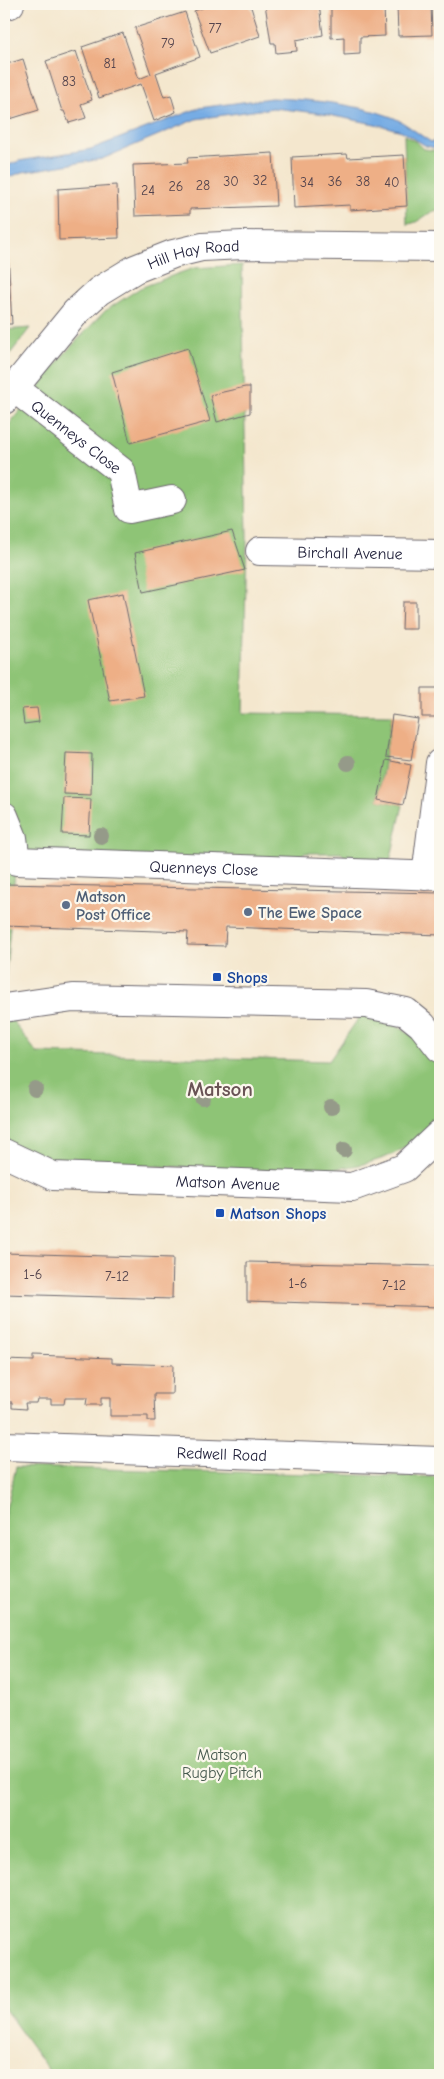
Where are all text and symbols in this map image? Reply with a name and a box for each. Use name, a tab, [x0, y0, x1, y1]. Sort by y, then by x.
house number: 77	[208, 20, 222, 37]
house number: 79	[161, 35, 175, 52]
house number: 81	[104, 55, 116, 72]
house number: 83	[62, 73, 76, 90]
house number: 32	[253, 172, 267, 189]
house number: 30	[223, 173, 239, 190]
house number: 36	[328, 173, 342, 190]
house number: 38	[356, 173, 370, 190]
house number: 34	[300, 174, 314, 191]
house number: 40	[384, 174, 400, 191]
house number: 28	[196, 177, 210, 194]
house number: 26	[169, 178, 183, 195]
house number: 24	[141, 182, 155, 199]
street label: Hill Hay Road	[145, 237, 240, 273]
street label: Quenneys Close	[27, 397, 124, 478]
street label: Birchall Avenue	[297, 544, 403, 563]
street label: Quenneys Close	[149, 858, 259, 880]
place label: Matson Post Office	[76, 888, 151, 924]
marker: Matson Post Office	[60, 899, 72, 911]
place label: The Ewe Space	[258, 904, 362, 922]
marker: The Ewe Space	[242, 906, 254, 918]
place label: Shops	[227, 969, 268, 987]
marker: Shops	[211, 971, 223, 983]
district label: Matson	[187, 1077, 253, 1101]
street label: Matson Avenue	[175, 1173, 280, 1194]
place label: Matson Shops	[230, 1205, 327, 1223]
marker: Matson Shops	[214, 1207, 226, 1219]
house number: 1-6	[24, 1266, 42, 1283]
house number: 7-12	[105, 1268, 129, 1285]
house number: 1-6	[289, 1275, 307, 1292]
house number: 7-12	[382, 1277, 406, 1294]
street label: Redwell Road	[176, 1444, 267, 1465]
park label: Matson Rugby Pitch	[182, 1746, 262, 1782]

